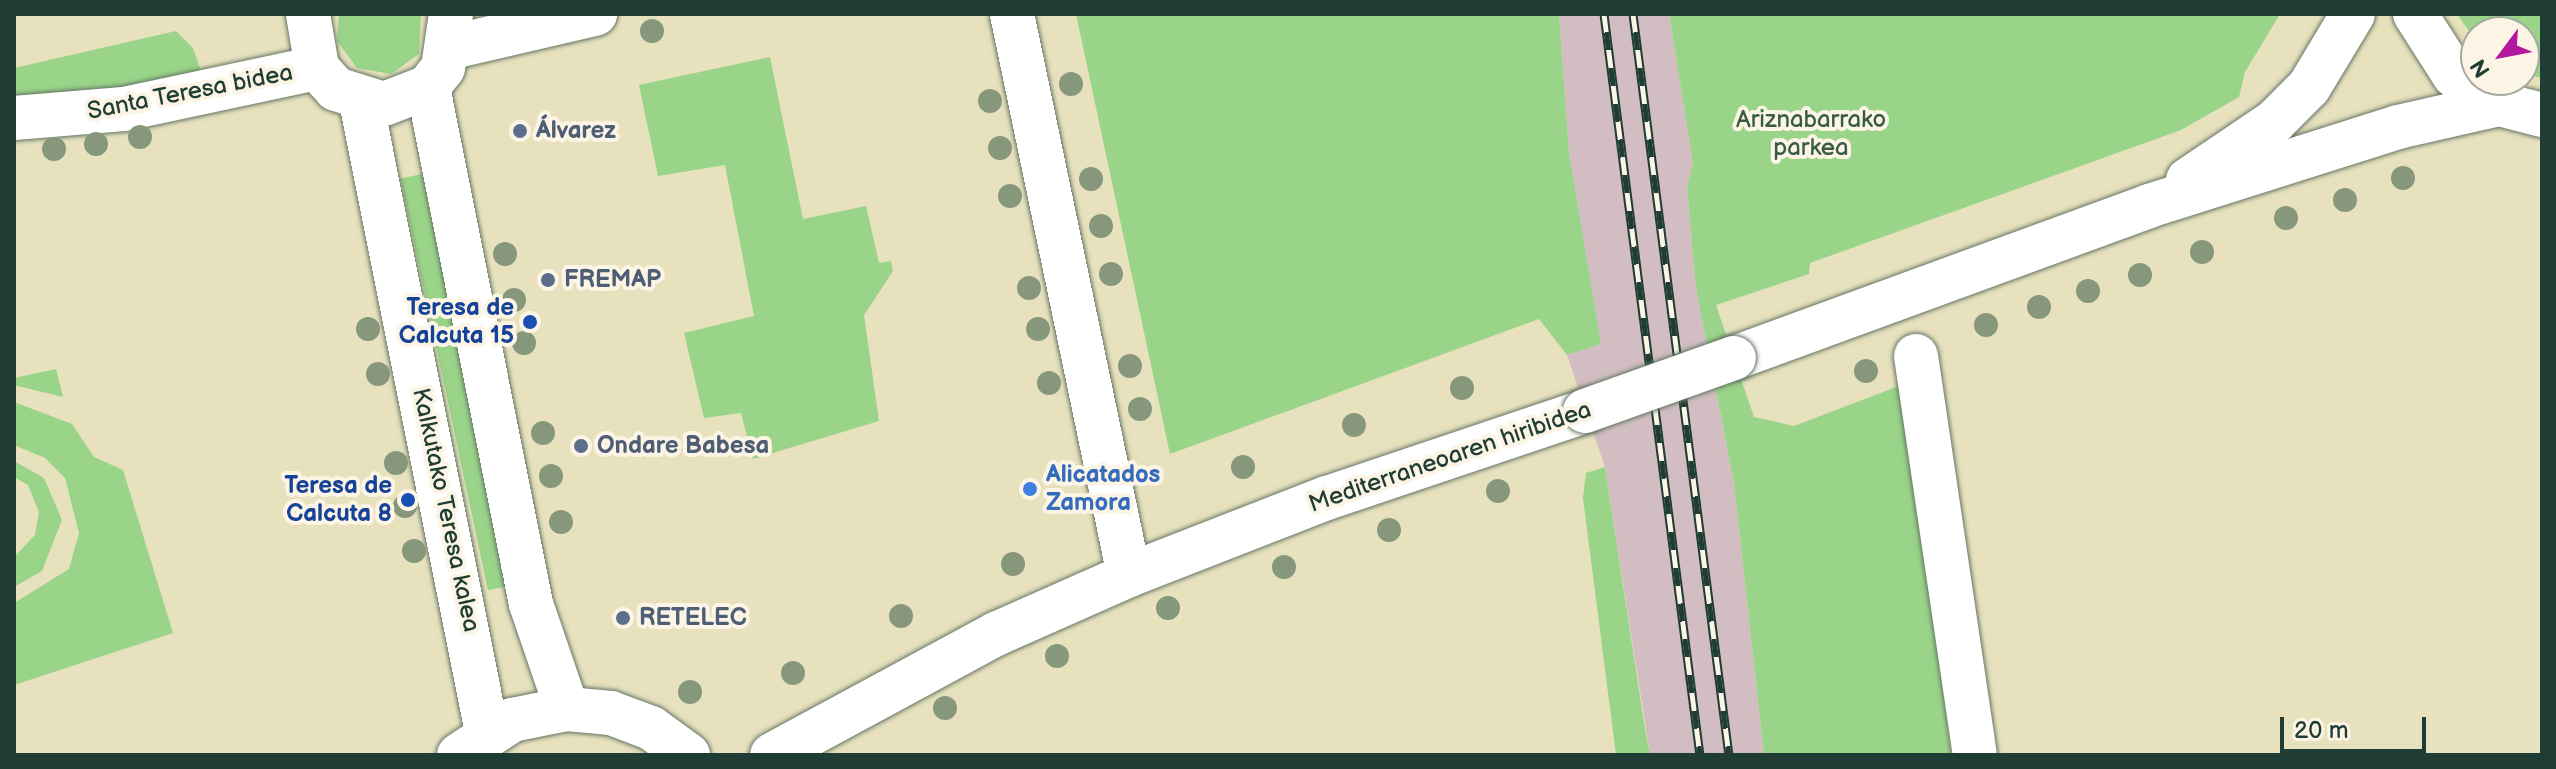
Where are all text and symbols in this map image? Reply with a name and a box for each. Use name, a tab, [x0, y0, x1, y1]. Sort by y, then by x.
north arrow	[2460, 16, 2540, 96]
text: N	[2465, 54, 2497, 82]
street label: Santa Teresa bidea	[84, 58, 296, 126]
park label: Ariznabarrako parkea	[1736, 106, 1886, 162]
place label: Álvarez	[536, 117, 616, 145]
marker: Álvarez	[511, 122, 529, 140]
place label: FREMAP	[564, 266, 661, 294]
marker: FREMAP	[539, 271, 557, 289]
place label: Teresa de Calcuta 15	[399, 294, 514, 350]
marker: Teresa de Calcuta 15	[521, 313, 539, 331]
street label: Kalkutako Teresa kalea	[406, 385, 486, 635]
street label: Mediterraneoaren hiribidea	[1305, 395, 1595, 519]
place label: Ondare Babesa	[597, 432, 769, 460]
marker: Ondare Babesa	[572, 437, 590, 455]
place label: Alicatados Zamora	[1046, 461, 1160, 517]
place label: Teresa de Calcuta 8	[285, 472, 392, 528]
marker: Alicatados Zamora	[1021, 480, 1039, 498]
marker: Teresa de Calcuta 8	[399, 491, 417, 509]
place label: RETELEC	[639, 604, 747, 632]
marker: RETELEC	[614, 609, 632, 627]
scale bar	[2284, 701, 2430, 751]
text: 20 m	[2294, 716, 2349, 745]

